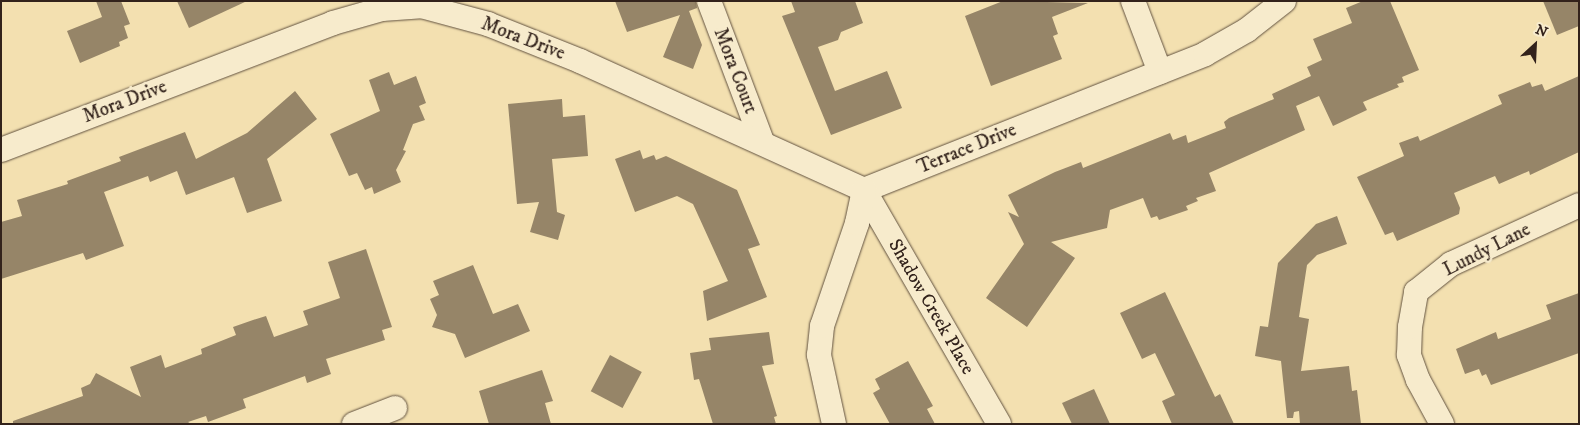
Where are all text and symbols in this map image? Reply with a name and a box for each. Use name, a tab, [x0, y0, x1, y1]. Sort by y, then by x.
street label: Mora Drive	[478, 13, 568, 65]
north arrow	[1510, 20, 1560, 70]
text: N	[1532, 21, 1550, 42]
street label: Mora Court	[708, 25, 762, 117]
street label: Mora Drive	[80, 76, 170, 128]
street label: Terrace Drive	[914, 119, 1020, 179]
street label: Lundy Lane	[1440, 218, 1534, 282]
street label: Shadow Creek Place	[883, 235, 979, 379]

